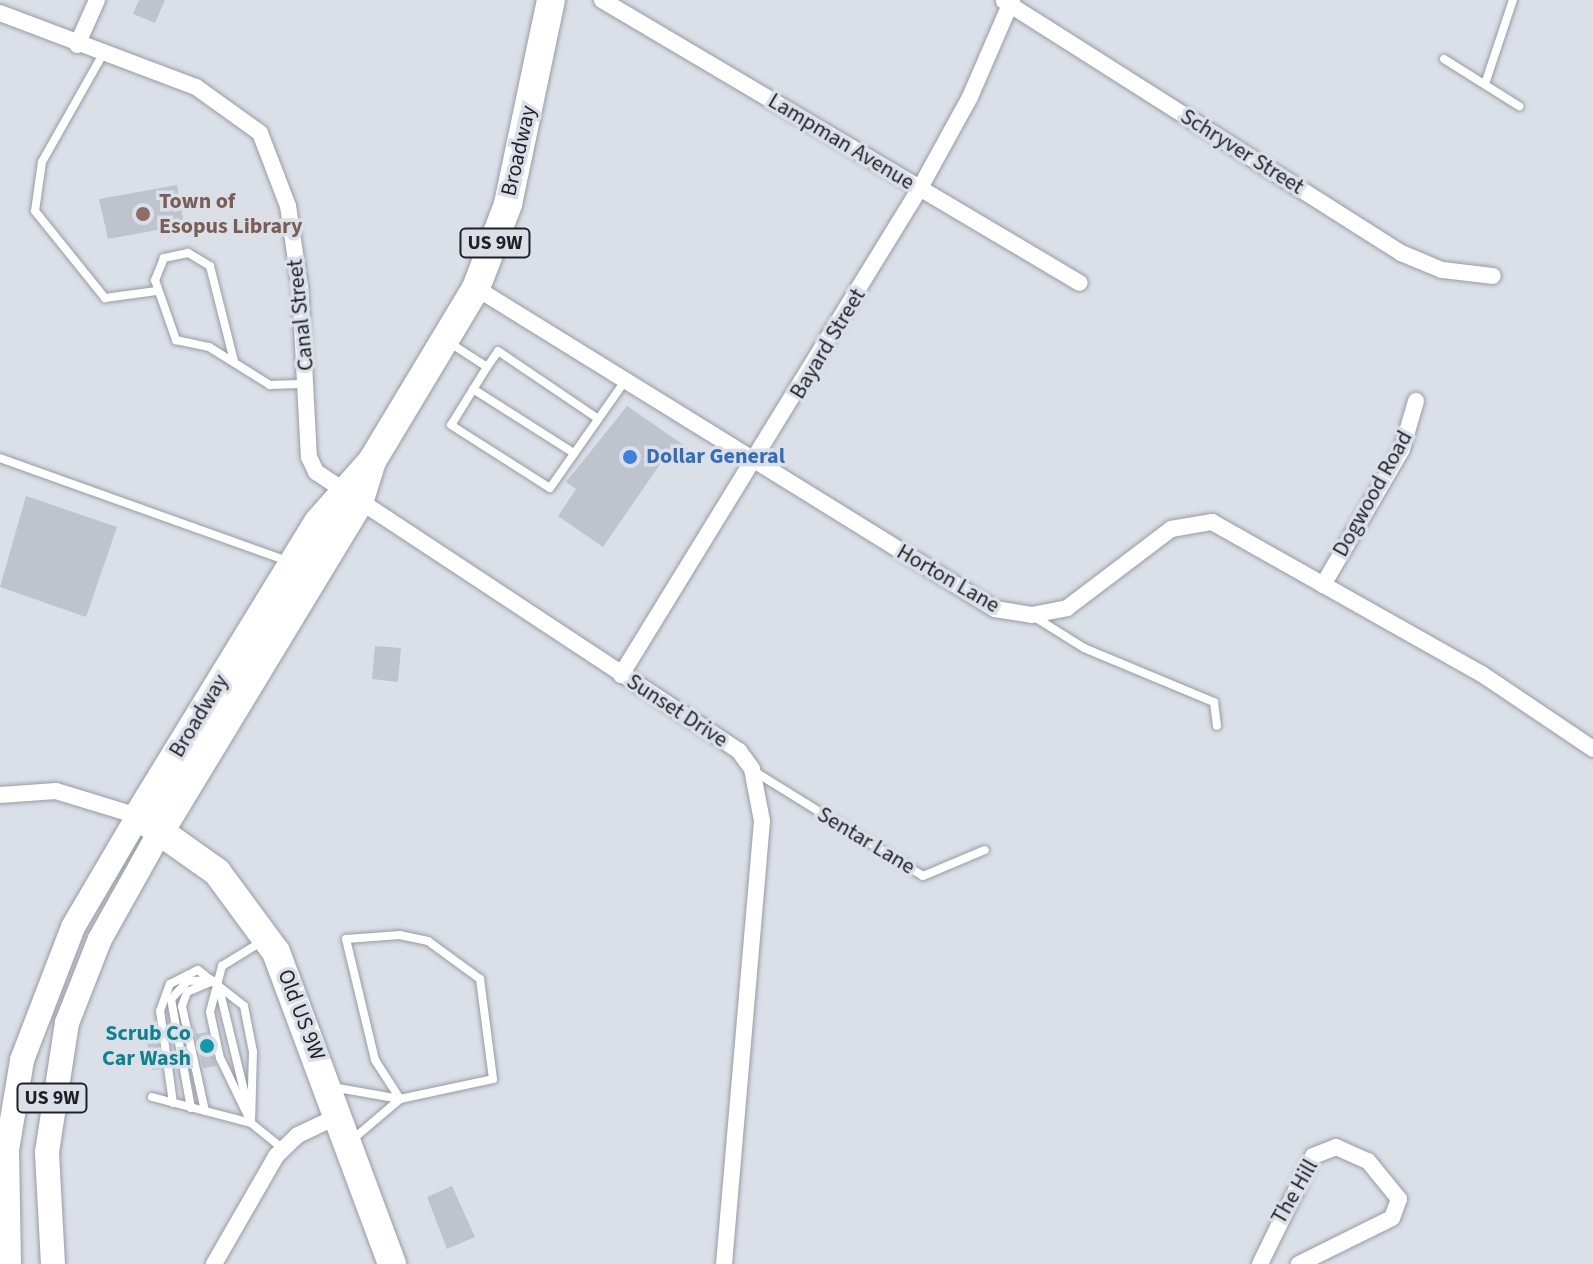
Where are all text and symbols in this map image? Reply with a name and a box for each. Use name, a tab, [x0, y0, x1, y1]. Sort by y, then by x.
street label: Lampman Avenue	[763, 88, 919, 196]
street label: Broadway	[496, 103, 542, 199]
street label: Schryver Street	[1175, 104, 1309, 200]
place label: Town of Esopus Library	[159, 188, 302, 240]
marker: Town of Esopus Library	[134, 205, 152, 223]
road number: US 9W	[459, 227, 531, 259]
street label: Canal Street	[282, 258, 320, 372]
street label: Bayard Street	[785, 284, 871, 404]
street label: Dogwood Road	[1328, 426, 1418, 562]
place label: Dollar General	[646, 444, 785, 470]
marker: Dollar General	[621, 448, 639, 466]
street label: Horton Lane	[892, 539, 1004, 619]
street label: Sunset Drive	[622, 669, 732, 753]
street label: Broadway	[164, 670, 234, 762]
street label: Sentar Lane	[812, 801, 920, 881]
street label: Old US 9W	[272, 966, 330, 1064]
place label: Scrub Co Car Wash	[102, 1020, 191, 1072]
marker: Scrub Co Car Wash	[198, 1037, 216, 1055]
road number: US 9W	[16, 1082, 88, 1114]
street label: The Hill	[1266, 1155, 1324, 1229]

